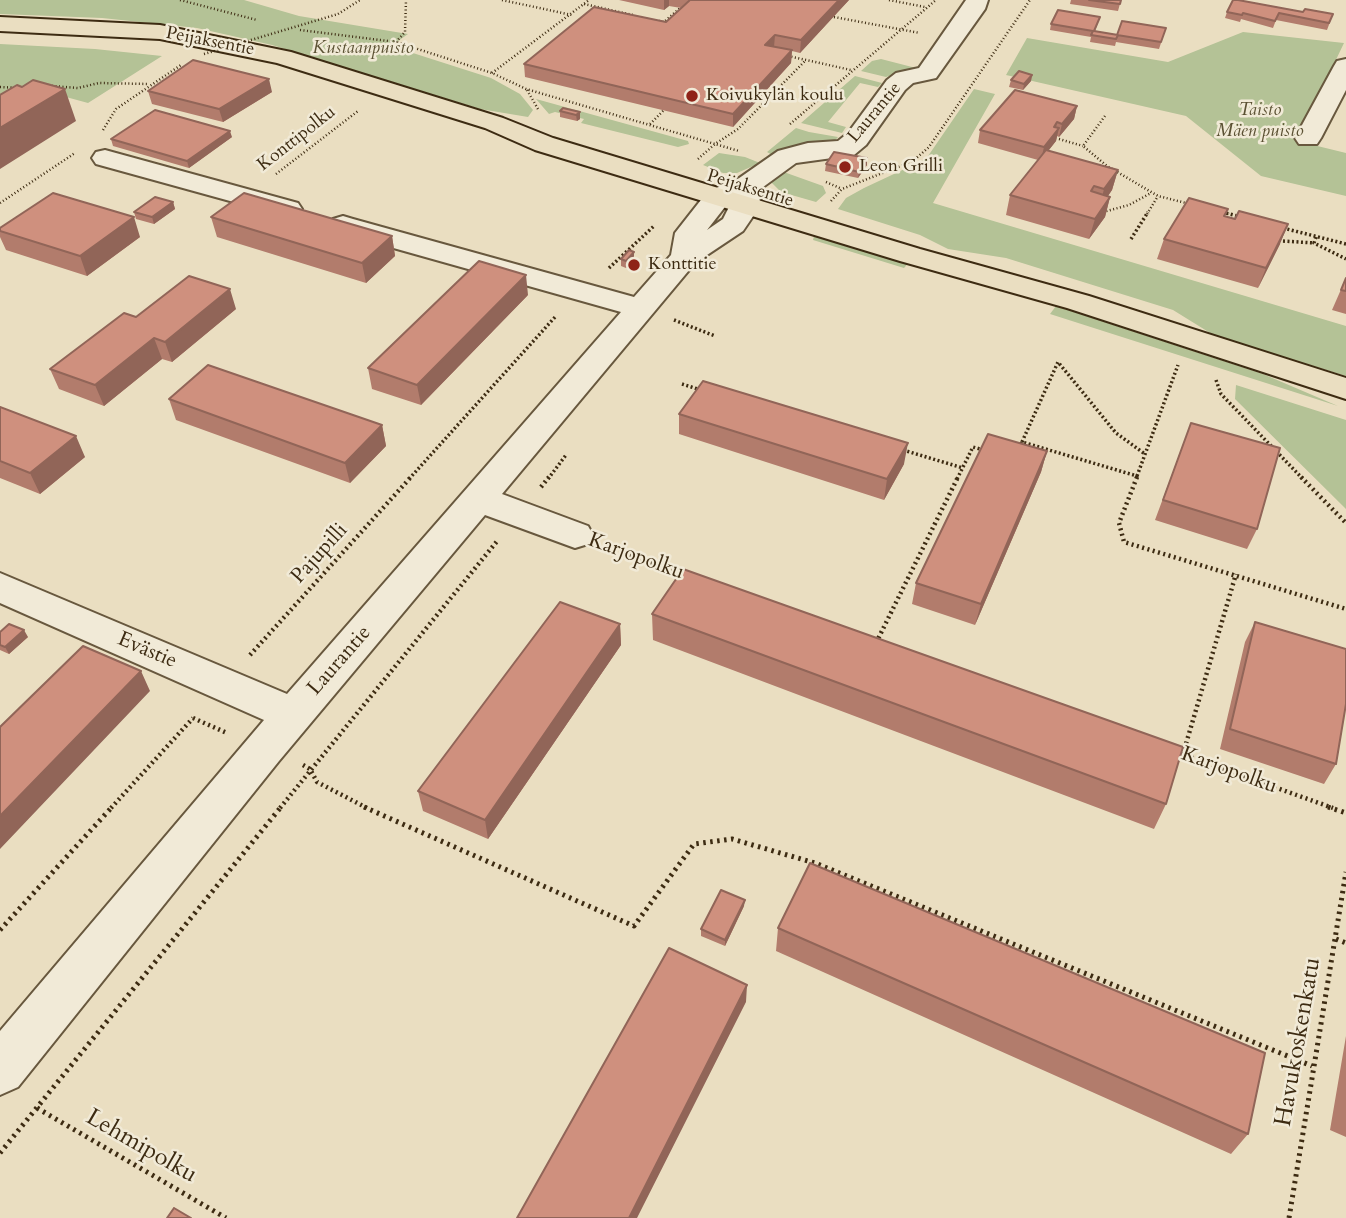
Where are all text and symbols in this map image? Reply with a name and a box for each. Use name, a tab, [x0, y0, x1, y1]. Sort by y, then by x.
street label: Peijaksentie	[164, 23, 256, 61]
park label: Kustaanpuisto	[312, 38, 414, 60]
street label: Laurantie	[844, 78, 906, 148]
place label: Koivukylän koulu	[706, 85, 844, 107]
marker: Koivukylän koulu	[684, 88, 700, 104]
park label: Taisto Mäen puisto	[1216, 100, 1304, 142]
street label: Konttipolku	[254, 102, 340, 176]
place label: Leon Grilli	[859, 156, 943, 178]
marker: Leon Grilli	[837, 159, 853, 175]
street label: Peijaksentie	[704, 166, 796, 212]
place label: Konttitie	[648, 254, 717, 276]
marker: Konttitie	[626, 257, 642, 273]
street label: Pajupilli	[286, 519, 354, 589]
street label: Karjopolku	[585, 528, 687, 586]
street label: Laurantie	[303, 621, 377, 701]
street label: Evästie	[114, 627, 180, 675]
street label: Karjopolku	[1178, 742, 1280, 800]
street label: Havukoskenkatu	[1270, 955, 1328, 1129]
street label: Lehmipolku	[80, 1104, 202, 1190]

